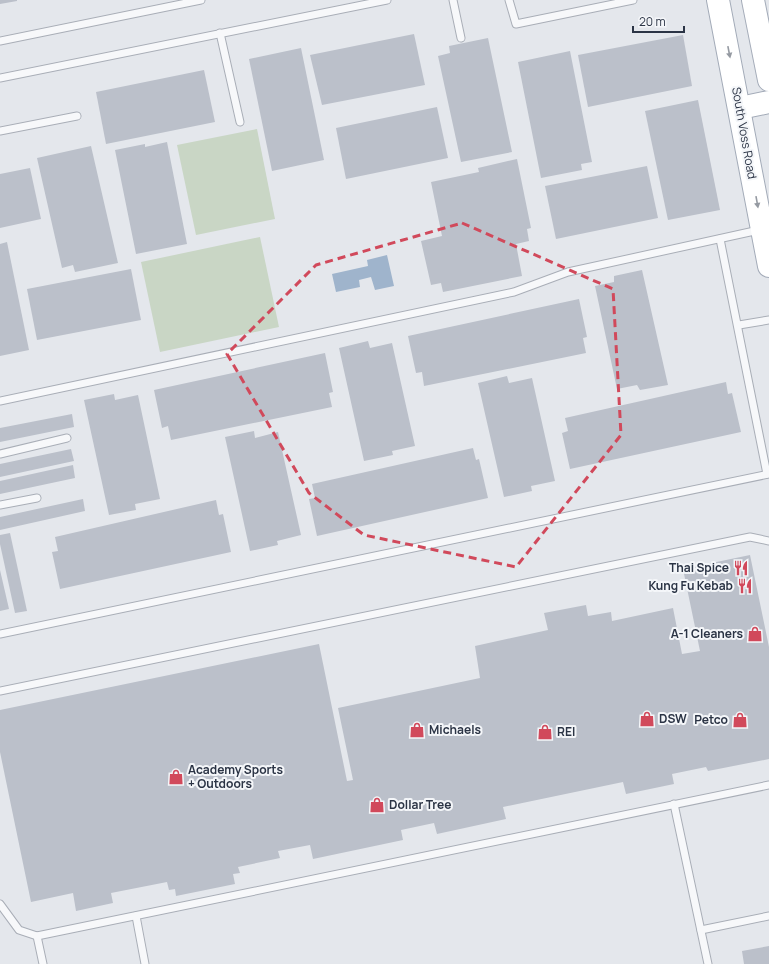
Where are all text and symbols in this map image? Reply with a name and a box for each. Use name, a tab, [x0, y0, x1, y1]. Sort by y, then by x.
scale bar	[633, 8, 684, 34]
text: 20 m	[639, 13, 666, 30]
one-way arrow	[726, 46, 732, 58]
street label: South Voss Road	[728, 86, 761, 180]
one-way arrow	[754, 196, 760, 208]
place label: Thai Spice	[669, 559, 729, 576]
restaurant icon: Thai Spice	[732, 559, 750, 577]
place label: Kung Fu Kebab	[648, 577, 733, 594]
restaurant icon: Kung Fu Kebab	[736, 577, 754, 595]
place label: A-1 Cleaners	[671, 625, 743, 642]
shop icon: A-1 Cleaners	[746, 625, 764, 643]
shop icon: DSW	[638, 710, 656, 728]
place label: DSW	[659, 710, 687, 727]
place label: Petco	[694, 711, 728, 728]
shop icon: Petco	[731, 711, 749, 729]
shop icon: Michaels	[408, 721, 426, 739]
place label: Michaels	[429, 721, 482, 738]
shop icon: REI	[536, 723, 554, 741]
place label: REI	[557, 723, 575, 740]
place label: Academy Sports + Outdoors	[188, 761, 284, 792]
shop icon: Academy Sports + Outdoors	[167, 768, 185, 786]
shop icon: Dollar Tree	[368, 796, 386, 814]
place label: Dollar Tree	[389, 796, 451, 813]

